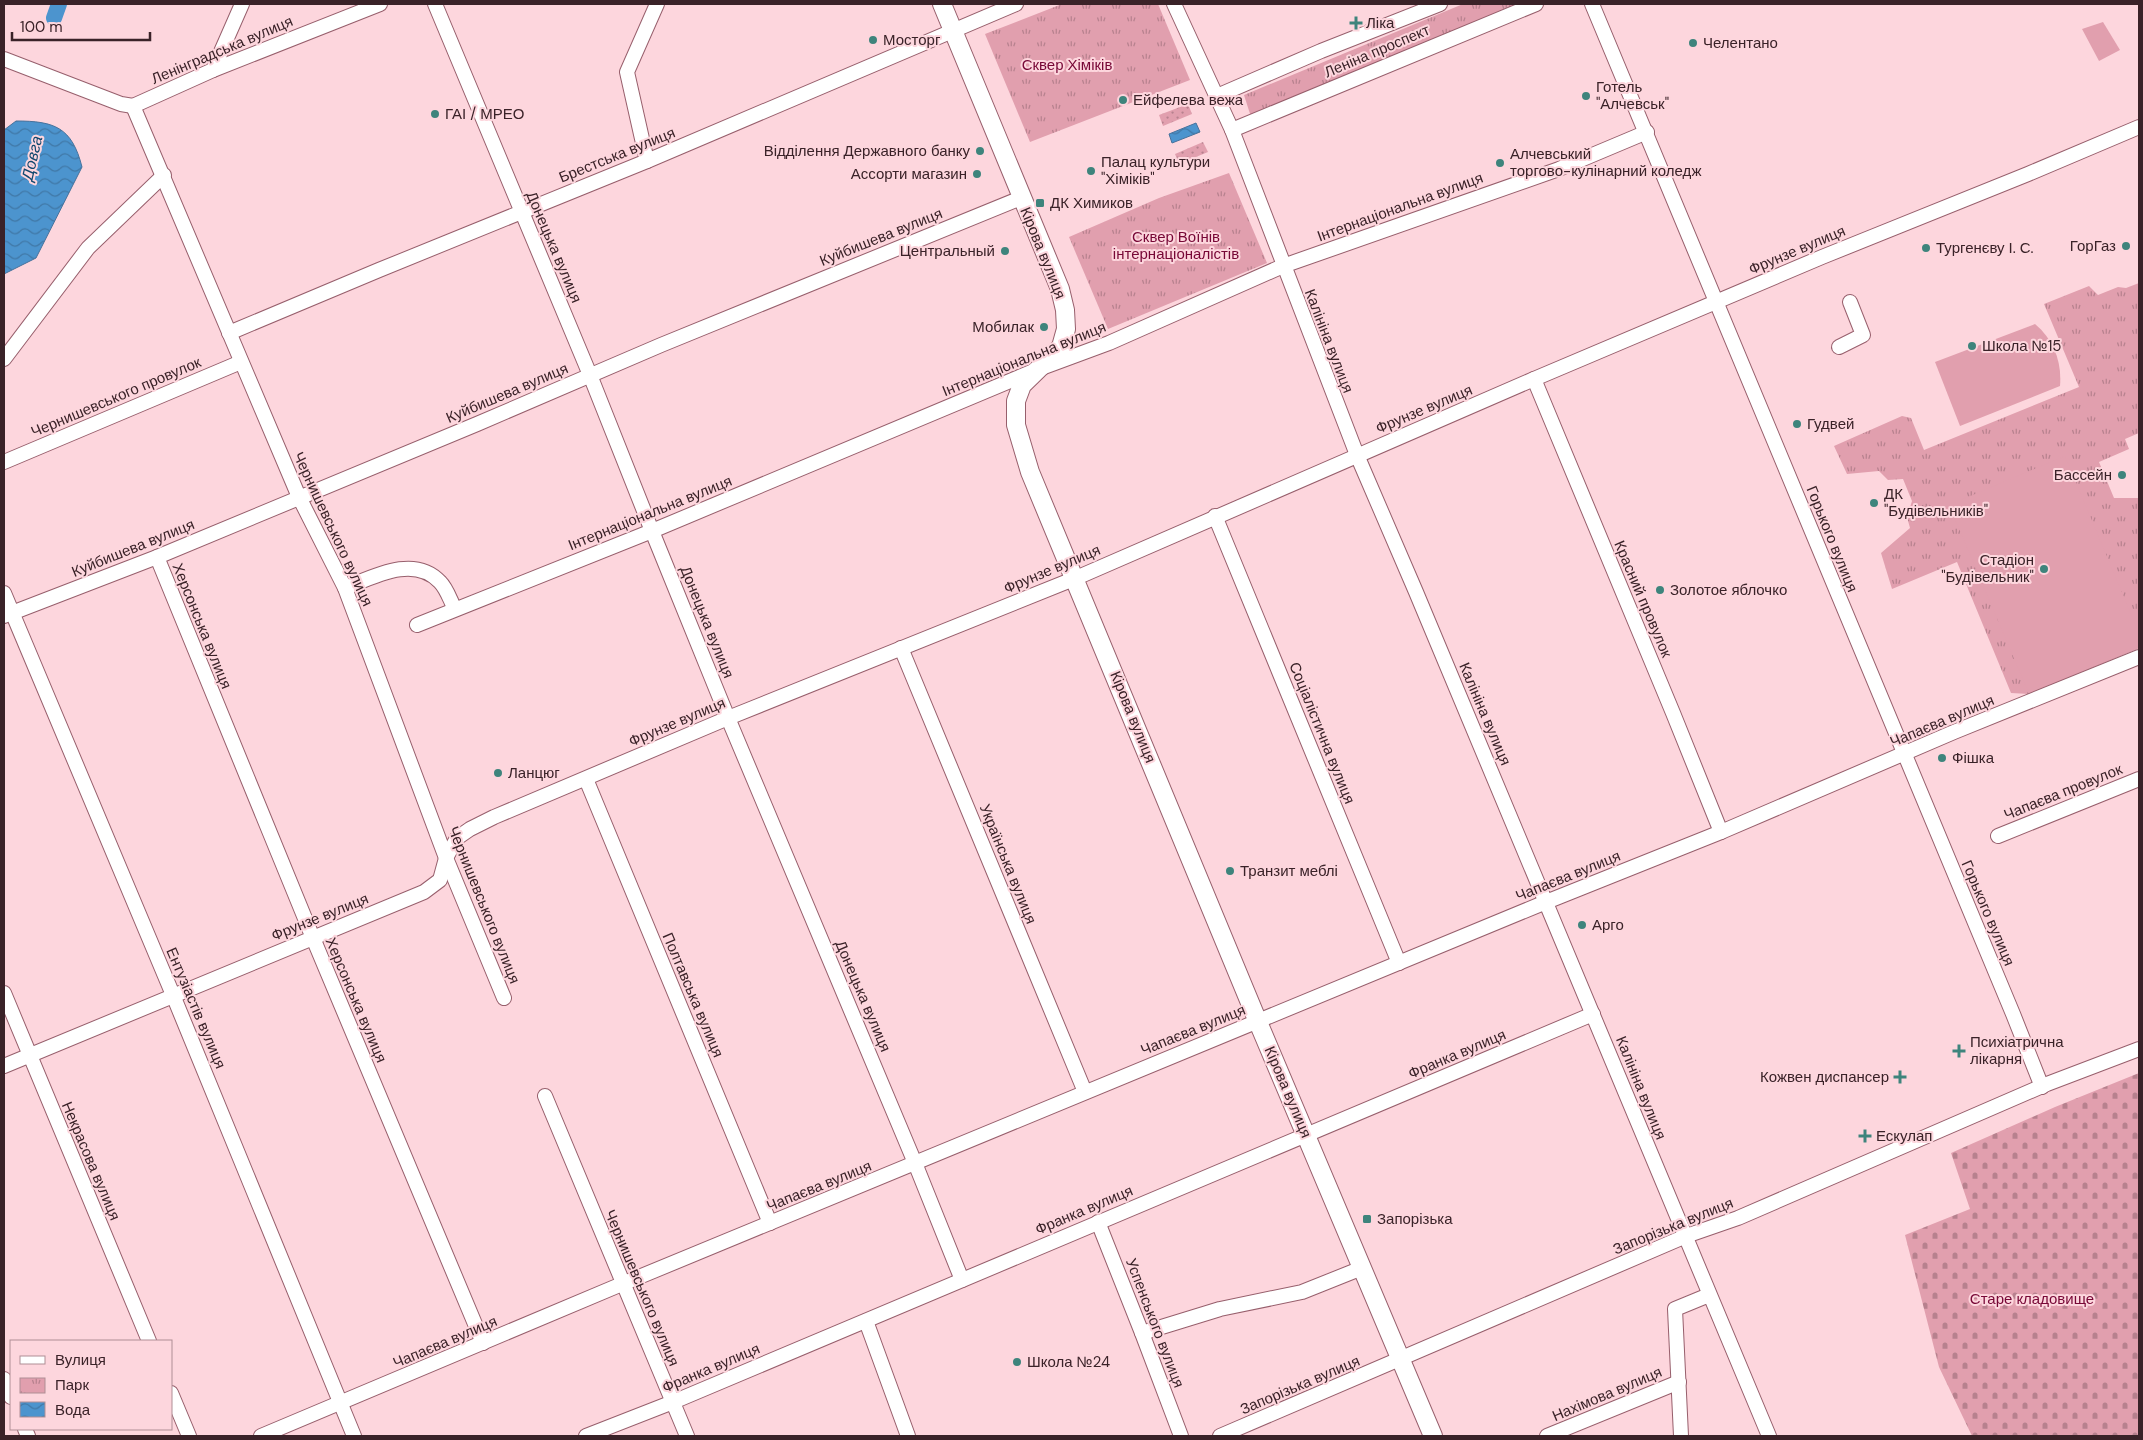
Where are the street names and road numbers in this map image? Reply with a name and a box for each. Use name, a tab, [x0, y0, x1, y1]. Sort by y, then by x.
street label: Ленінградська вулиця	[148, 11, 296, 89]
street label: Леніна проспект	[1321, 20, 1433, 82]
street label: Брестська вулиця	[556, 123, 678, 187]
street label: Інтернаціональна вулиця	[1314, 168, 1486, 246]
street label: Донецька вулиця	[521, 188, 587, 306]
street label: Куйбишева вулиця	[817, 203, 945, 271]
street label: Кірова вулиця	[1015, 204, 1071, 302]
street label: Фрунзе вулиця	[1746, 221, 1848, 279]
street label: Калініна вулиця	[1300, 286, 1358, 396]
street label: Інтернаціональна вулиця	[939, 317, 1109, 401]
street label: Чернишевського провулок	[28, 352, 204, 442]
street label: Куйбишева вулиця	[443, 358, 571, 428]
street label: Фрунзе вулиця	[1373, 380, 1475, 438]
street label: Чернишевського вулиця	[288, 449, 378, 609]
street label: Інтернаціональна вулиця	[565, 471, 735, 555]
street label: Горького вулиця	[1802, 483, 1862, 595]
street label: Куйбишева вулиця	[69, 514, 197, 582]
street label: Красний провулок	[1609, 537, 1677, 661]
street label: Фрунзе вулиця	[1001, 540, 1103, 598]
street label: Херсонська вулиця	[168, 560, 236, 692]
street label: Донецька вулиця	[675, 563, 739, 681]
street label: Соціалістична вулиця	[1284, 659, 1360, 807]
street label: Калініна вулиця	[1454, 659, 1516, 769]
street label: Кірова вулиця	[1105, 668, 1161, 766]
street label: Чапаєва вулиця	[1887, 690, 1997, 752]
street label: Фрунзе вулиця	[626, 693, 728, 751]
street label: Чапаєва провулок	[2001, 759, 2126, 825]
street label: Українська вулиця	[975, 801, 1041, 927]
street label: Чернишевського вулиця	[443, 823, 525, 987]
street label: Чапаєва вулиця	[1513, 846, 1623, 906]
street label: Горького вулиця	[1957, 857, 2019, 969]
street label: Фрунзе вулиця	[268, 888, 372, 946]
street label: Полтавська вулиця	[658, 930, 728, 1060]
street label: Херсонська вулиця	[321, 934, 391, 1066]
street label: Донецька вулиця	[830, 937, 896, 1055]
street label: Ентузіастів вулиця	[161, 944, 231, 1072]
street label: Чапаєва вулиця	[1138, 1000, 1248, 1060]
street label: Франка вулиця	[1405, 1024, 1509, 1084]
street label: Калініна вулиця	[1611, 1033, 1671, 1143]
street label: Кірова вулиця	[1260, 1043, 1316, 1141]
street label: Некрасова вулиця	[57, 1099, 125, 1223]
street label: Чапаєва вулиця	[764, 1156, 874, 1216]
street label: Франка вулиця	[1032, 1180, 1136, 1240]
street label: Запорізька вулиця	[1610, 1193, 1736, 1259]
street label: Чернишевського вулиця	[600, 1207, 684, 1369]
street label: Успенського вулиця	[1121, 1255, 1189, 1391]
street label: Чапаєва вулиця	[390, 1311, 500, 1373]
street label: Франка вулиця	[659, 1338, 763, 1398]
street label: Запорізька вулиця	[1237, 1351, 1363, 1419]
street label: Нахімова вулиця	[1549, 1362, 1665, 1426]

